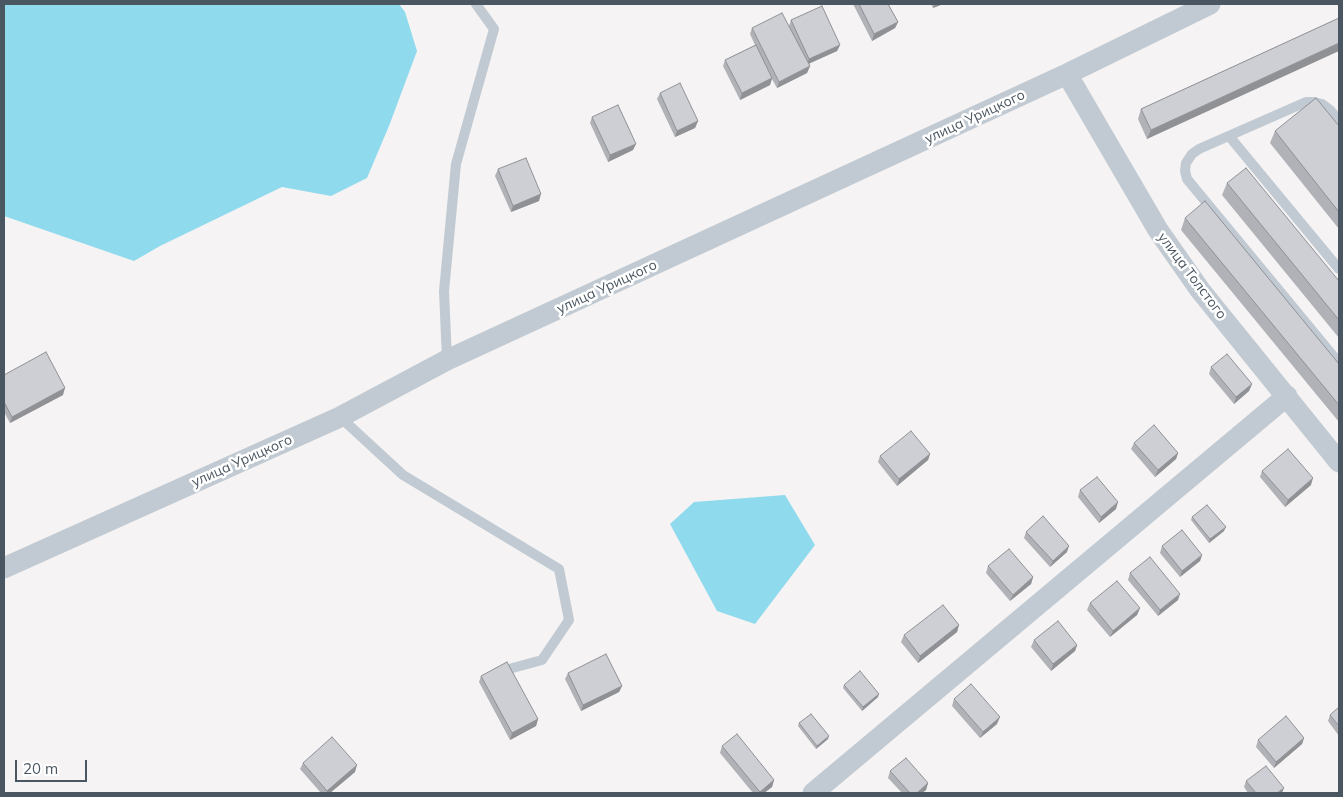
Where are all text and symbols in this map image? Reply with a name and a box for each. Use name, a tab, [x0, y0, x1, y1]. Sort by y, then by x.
street label: улица Урицкого	[922, 86, 1028, 148]
street label: улица Толстого	[1154, 229, 1230, 323]
street label: улица Урицкого	[554, 256, 660, 318]
street label: улица Урицкого	[189, 431, 295, 491]
scale bar	[18, 750, 90, 782]
text: 20 m	[23, 759, 58, 778]

